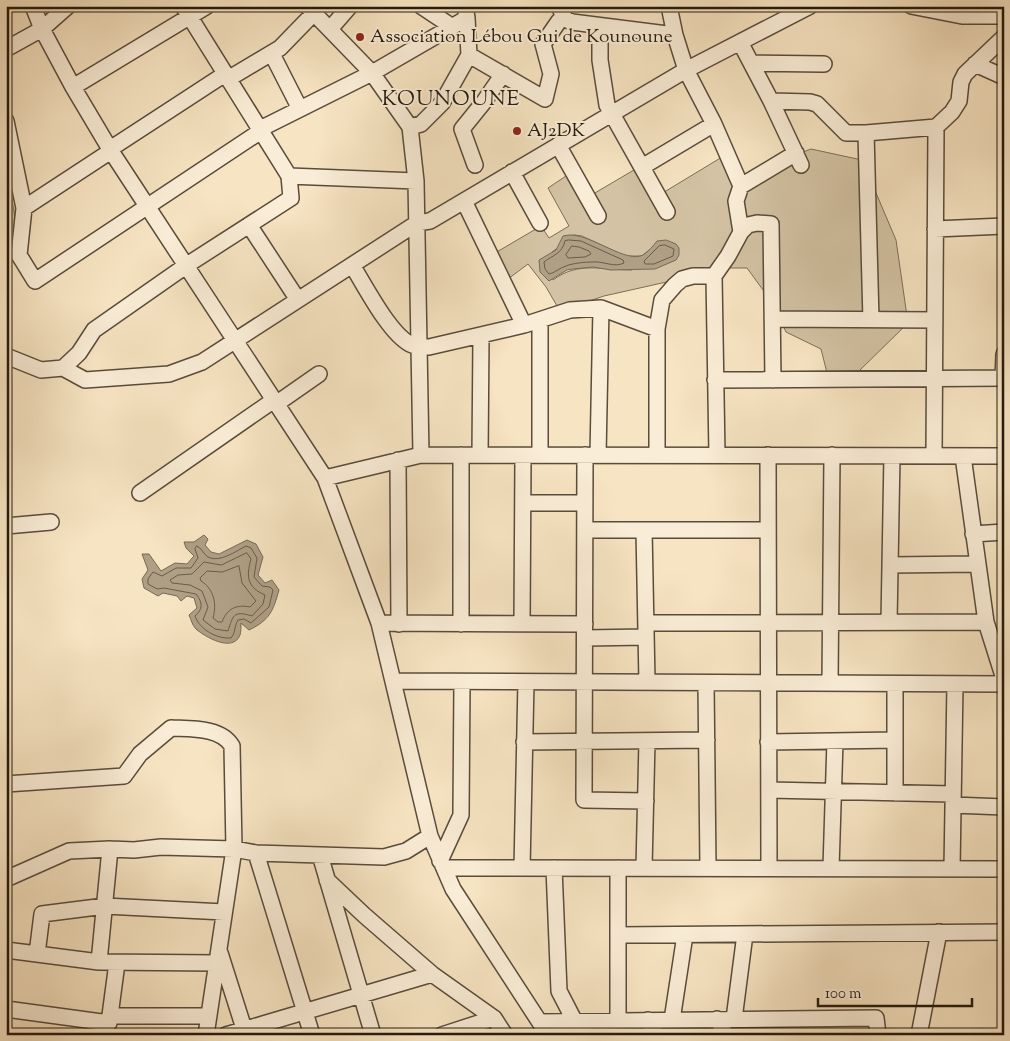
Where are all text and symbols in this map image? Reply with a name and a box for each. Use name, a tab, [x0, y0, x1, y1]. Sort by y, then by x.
place label: Association Lébou Gui de Kounoune	[370, 24, 673, 51]
marker: Association Lébou Gui de Kounoune	[354, 31, 366, 43]
district label: KOUNOUNE	[382, 85, 520, 115]
place label: AJ2DK	[527, 118, 586, 145]
marker: AJ2DK	[511, 125, 523, 137]
scale bar	[818, 976, 971, 1008]
text: 100 m	[825, 984, 862, 1005]

